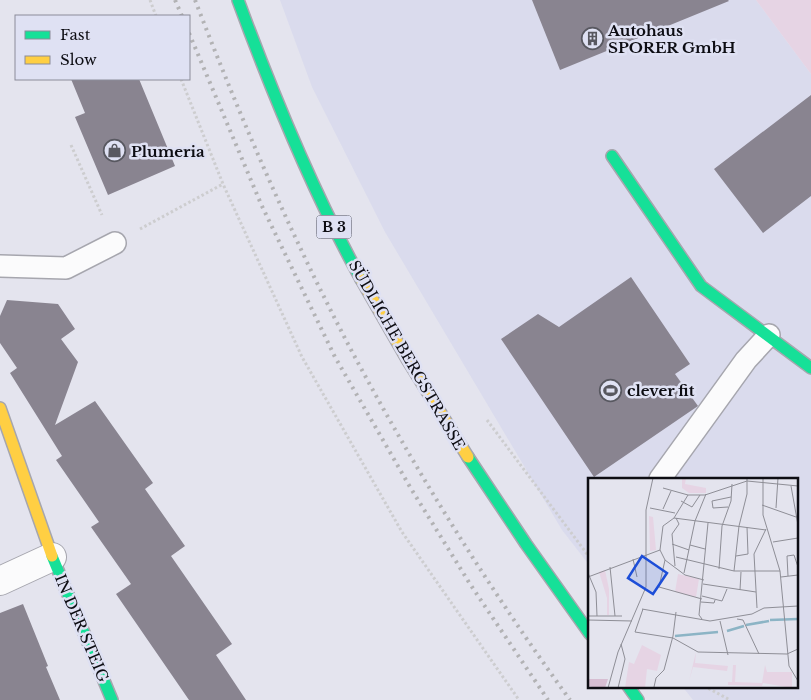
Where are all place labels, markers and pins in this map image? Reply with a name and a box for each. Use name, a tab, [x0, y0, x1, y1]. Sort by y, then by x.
place label: Autohaus SPORER GmbH	[607, 21, 736, 57]
building icon: Autohaus SPORER GmbH	[580, 27, 604, 51]
shop icon: Plumeria	[103, 139, 127, 163]
place label: Plumeria	[131, 142, 205, 161]
sports icon: clever fit	[599, 378, 623, 402]
place label: clever fit	[627, 381, 695, 400]

